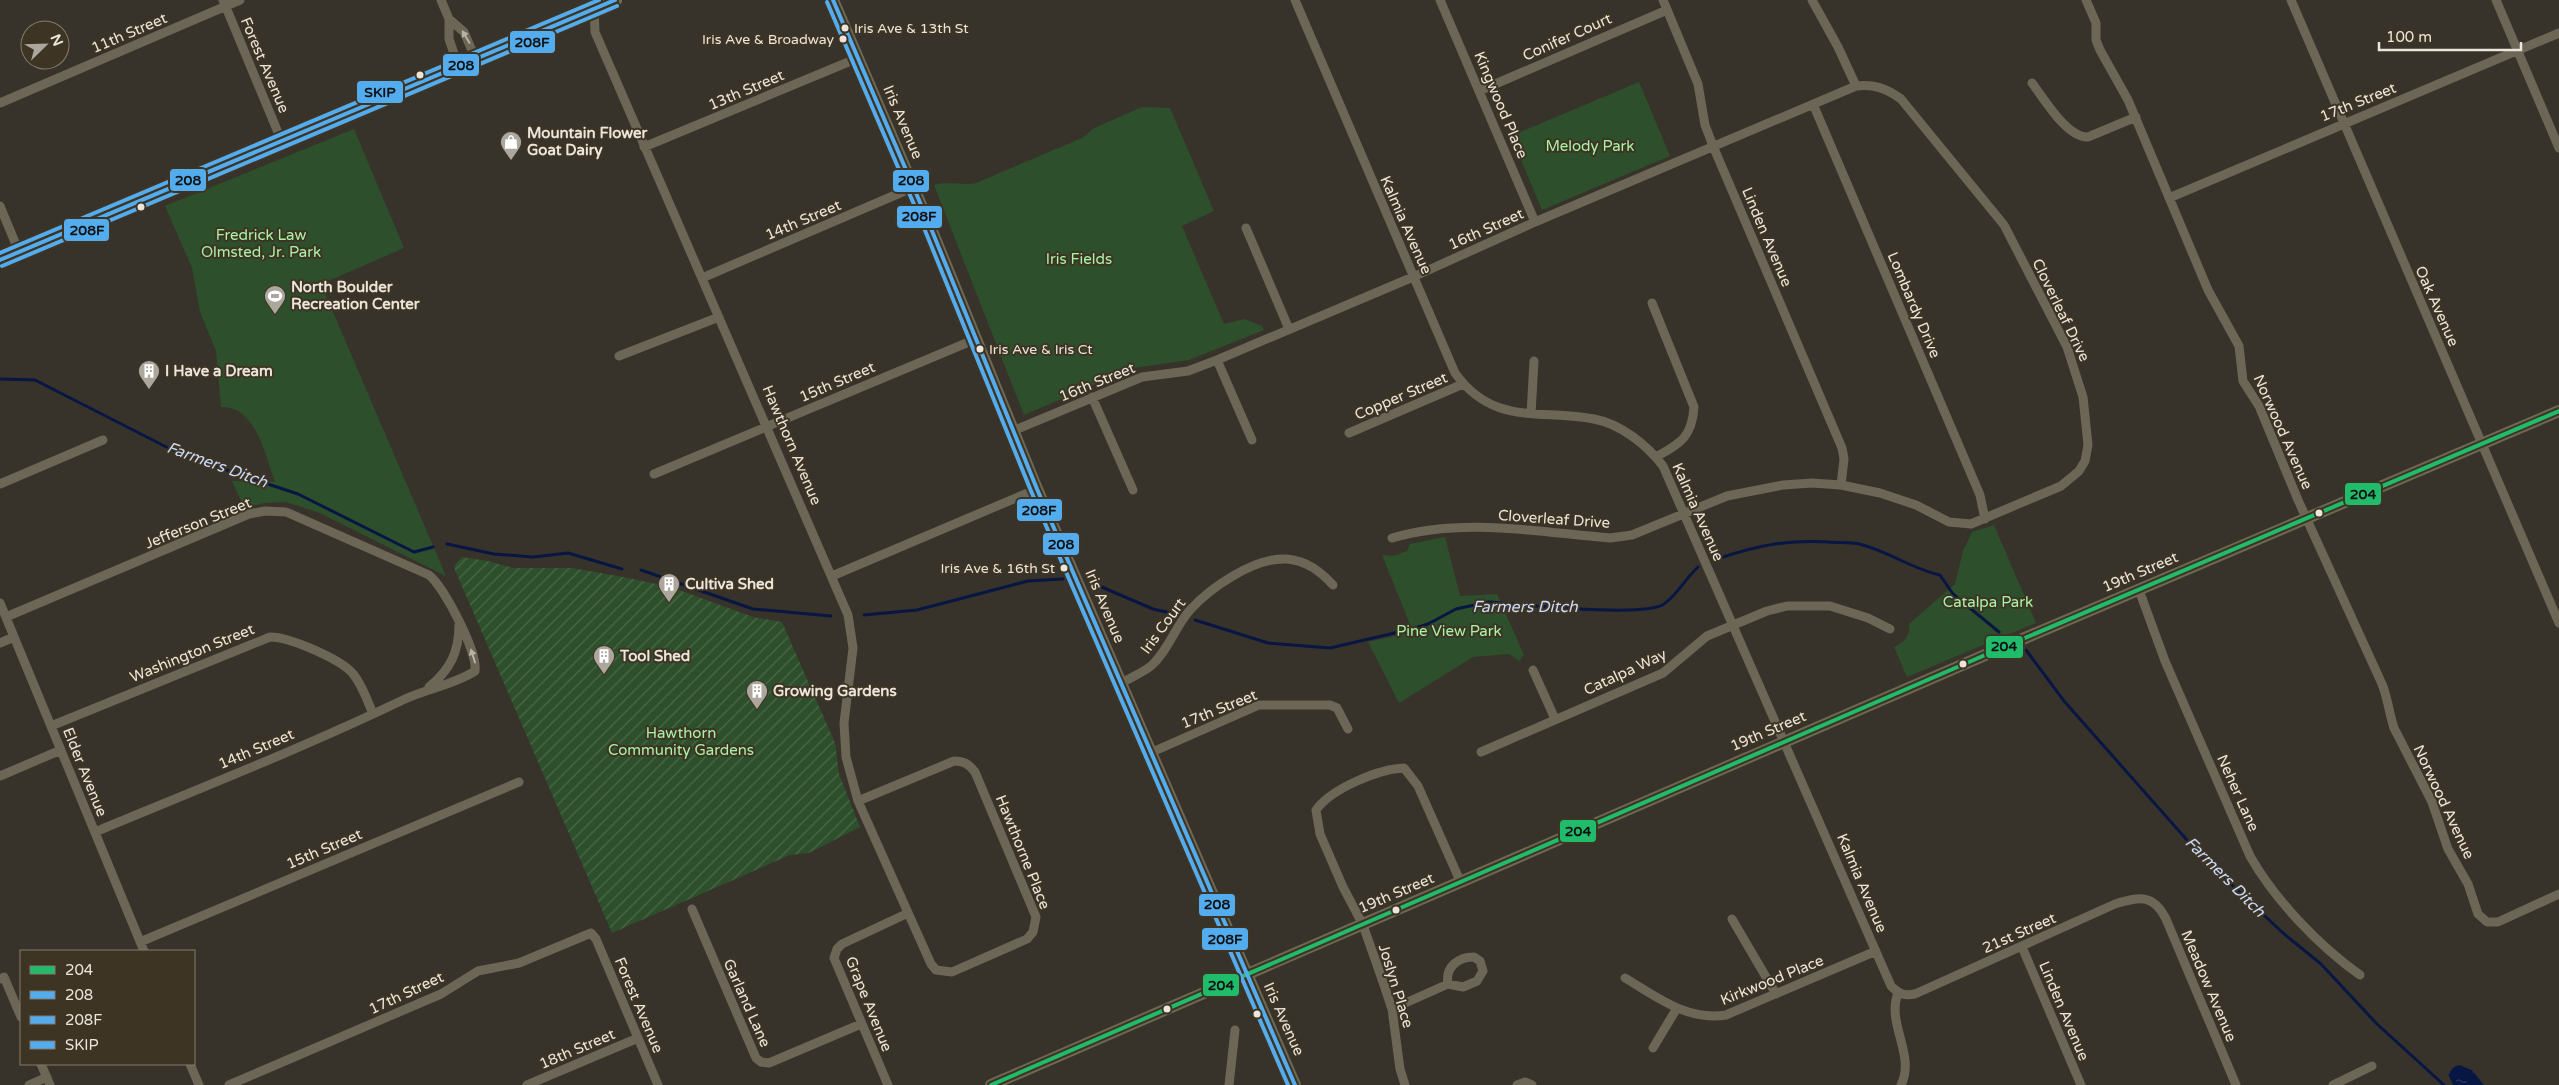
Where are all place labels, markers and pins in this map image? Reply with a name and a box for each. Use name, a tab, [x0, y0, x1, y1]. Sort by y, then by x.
place label: Iris Ave & 13th St	[854, 20, 969, 37]
marker: Iris Ave & 13th St	[840, 23, 850, 33]
place label: Iris Ave & Broadway	[702, 31, 834, 48]
marker: Iris Ave & Broadway	[838, 34, 848, 44]
unlabelled marker	[415, 70, 425, 80]
place label: Mountain Flower Goat Dairy	[527, 124, 647, 160]
shop icon: Mountain Flower Goat Dairy	[499, 130, 523, 161]
unlabelled marker	[136, 202, 146, 212]
place label: North Boulder Recreation Center	[291, 278, 420, 313]
sports icon: North Boulder Recreation Center	[263, 284, 287, 315]
place label: Iris Ave & Iris Ct	[989, 341, 1093, 358]
marker: Iris Ave & Iris Ct	[975, 344, 985, 354]
building icon: I Have a Dream	[137, 359, 161, 390]
place label: I Have a Dream	[165, 362, 273, 380]
unlabelled marker	[2314, 508, 2324, 518]
place label: Iris Ave & 16th St	[940, 560, 1056, 577]
marker: Iris Ave & 16th St	[1059, 563, 1069, 573]
building icon: Cultiva Shed	[657, 572, 681, 603]
place label: Cultiva Shed	[685, 575, 774, 593]
building icon: Tool Shed	[592, 644, 616, 675]
place label: Tool Shed	[619, 647, 690, 665]
unlabelled marker	[1958, 659, 1968, 669]
building icon: Growing Gardens	[745, 679, 769, 710]
place label: Growing Gardens	[773, 682, 897, 701]
unlabelled marker	[1391, 905, 1401, 915]
unlabelled marker	[1162, 1004, 1172, 1014]
unlabelled marker	[1252, 1009, 1262, 1019]

